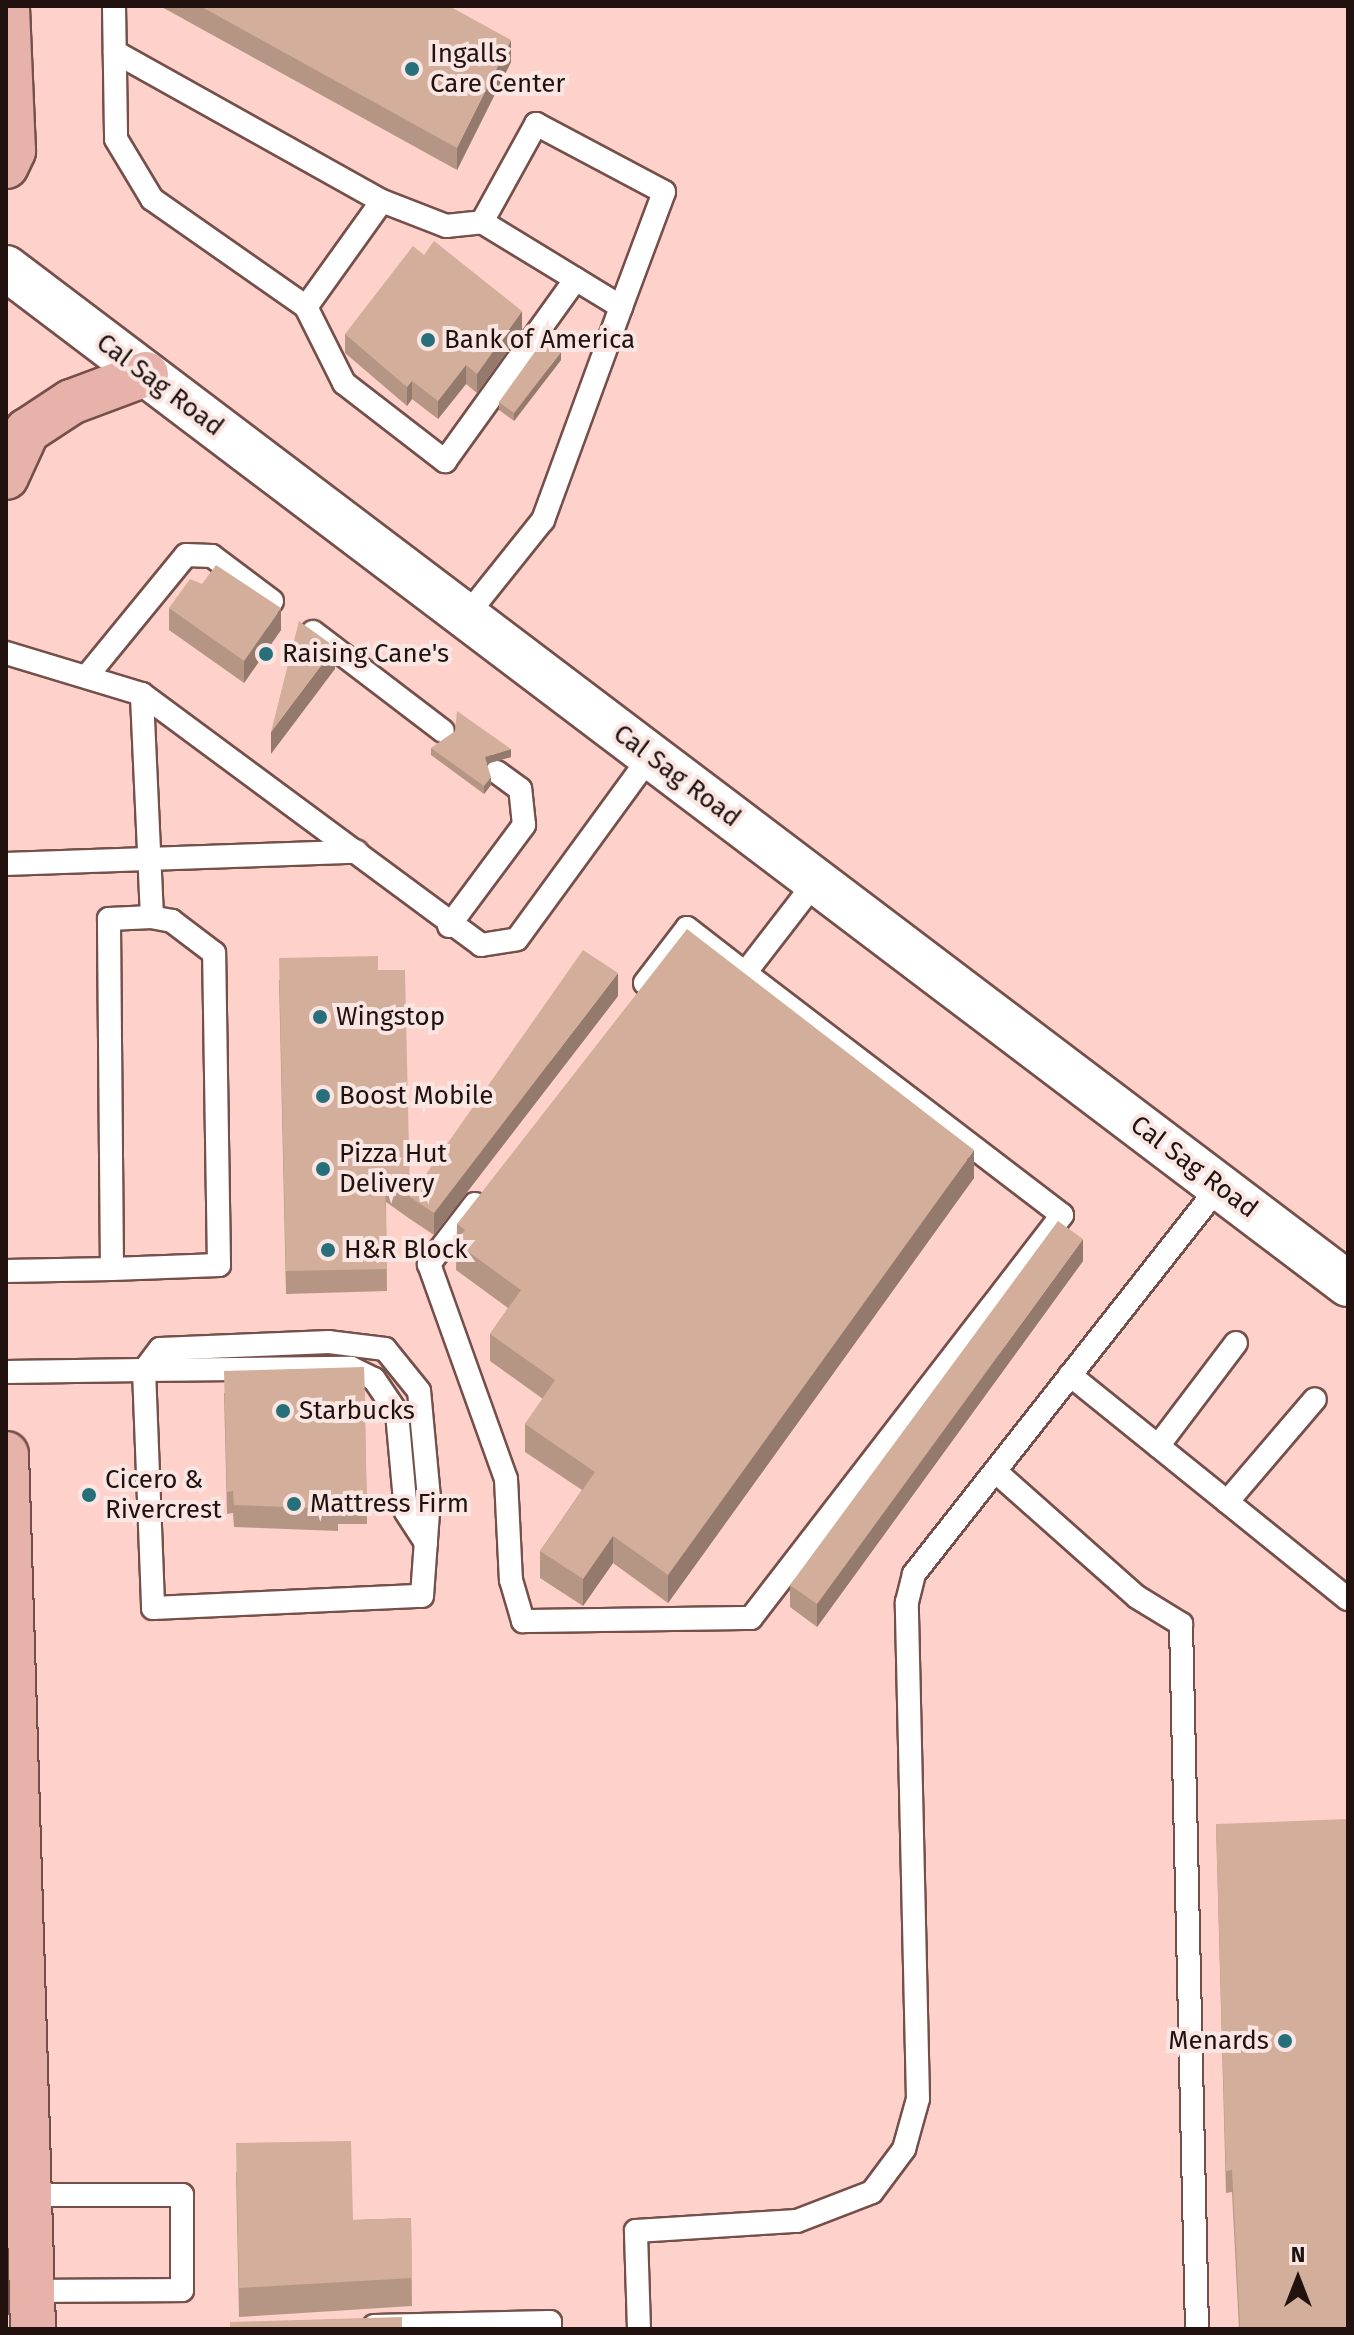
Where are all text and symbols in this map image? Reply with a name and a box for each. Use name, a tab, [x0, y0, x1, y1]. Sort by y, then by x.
place label: Ingalls Care Center	[430, 38, 565, 100]
marker: Ingalls Care Center	[401, 58, 423, 80]
place label: Bank of America	[444, 324, 635, 356]
street label: Cal Sag Road	[90, 327, 230, 443]
marker: Bank of America	[419, 331, 437, 349]
place label: Raising Cane's	[282, 638, 449, 670]
marker: Raising Cane's	[257, 645, 275, 663]
street label: Cal Sag Road	[607, 718, 747, 834]
place label: Wingstop	[336, 1001, 445, 1033]
marker: Wingstop	[311, 1008, 329, 1026]
place label: Boost Mobile	[339, 1080, 493, 1112]
marker: Boost Mobile	[314, 1087, 332, 1105]
street label: Cal Sag Road	[1124, 1109, 1264, 1225]
place label: Pizza Hut Delivery	[339, 1138, 447, 1200]
marker: Pizza Hut Delivery	[314, 1160, 332, 1178]
place label: H&R Block	[344, 1234, 467, 1266]
marker: H&R Block	[319, 1241, 337, 1259]
place label: Starbucks	[299, 1395, 415, 1427]
marker: Starbucks	[274, 1402, 292, 1420]
place label: Cicero & Rivercrest	[105, 1464, 222, 1526]
marker: Cicero & Rivercrest	[80, 1486, 98, 1504]
place label: Mattress Firm	[310, 1488, 469, 1520]
marker: Mattress Firm	[285, 1495, 303, 1513]
place label: Menards	[1168, 2025, 1269, 2057]
marker: Menards	[1276, 2032, 1294, 2050]
north arrow	[1258, 2239, 1338, 2319]
text: N	[1291, 2241, 1305, 2268]

